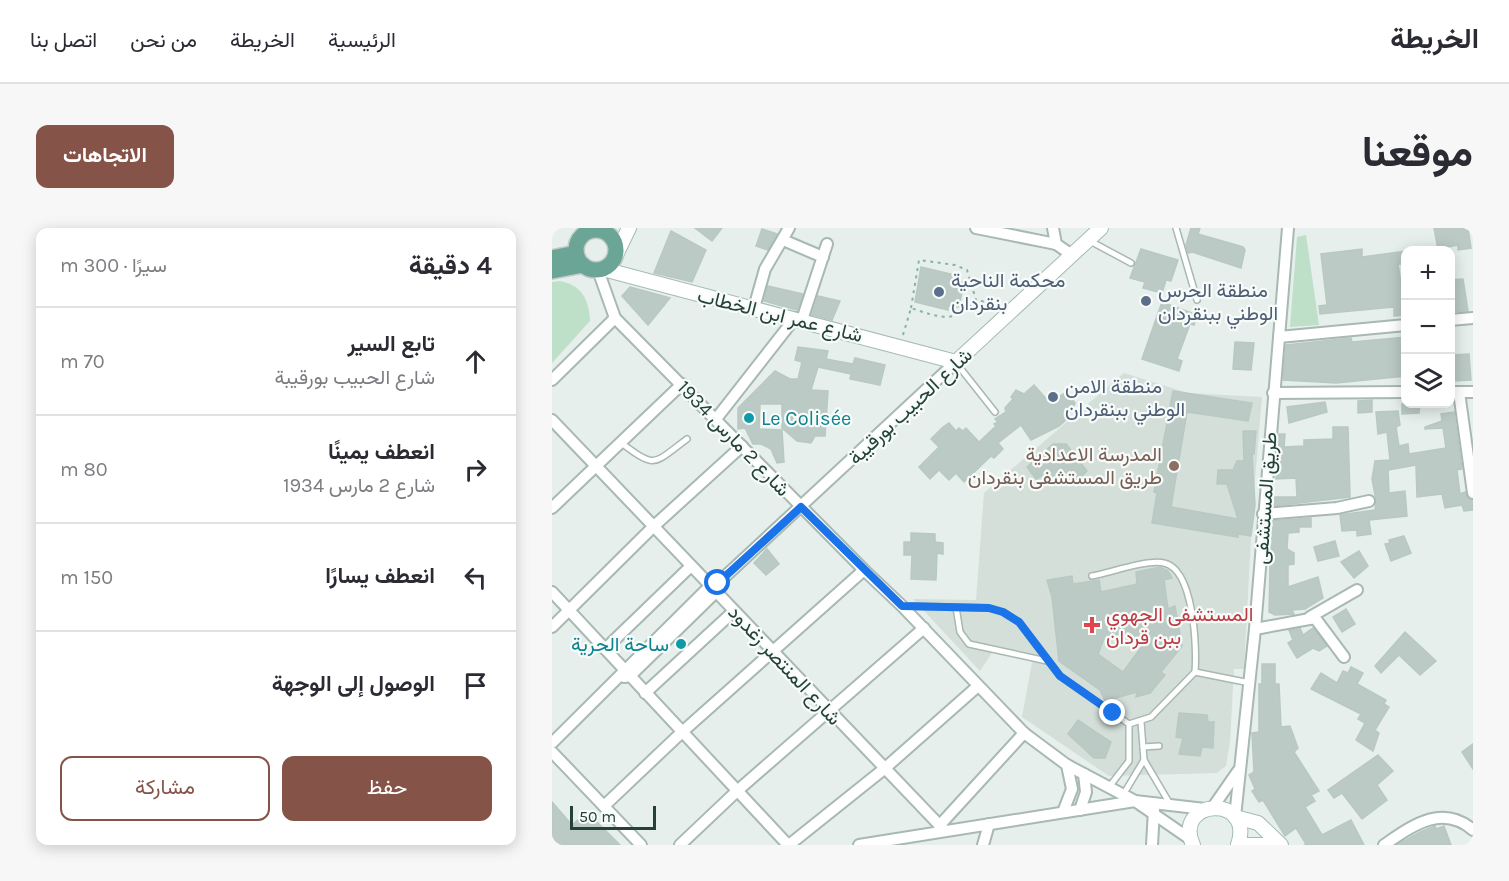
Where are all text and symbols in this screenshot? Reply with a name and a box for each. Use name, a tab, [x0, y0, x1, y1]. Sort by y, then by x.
text: الخريطة	[1390, 22, 1479, 55]
text: اتصل بنا	[30, 28, 97, 52]
text: من نحن	[130, 28, 197, 52]
text: الخريطة	[230, 28, 295, 52]
text: الرئيسية	[328, 28, 396, 52]
button: الاتجاهات	[36, 125, 174, 188]
text: موقعنا	[1362, 127, 1473, 177]
map controls	[1401, 246, 1455, 408]
button: +	[1401, 246, 1455, 300]
text: 4 دقيقة	[409, 250, 492, 281]
text: سيرًا · 300 m	[60, 254, 167, 277]
place label: محكمة الناحية بنقردان	[951, 269, 1066, 316]
place label: منطقة الحرس الوطني ببنقردان	[1158, 279, 1278, 330]
street label: شارع عمر ابن الخطاب	[694, 284, 865, 349]
marker: محكمة الناحية بنقردان	[932, 285, 946, 299]
marker: منطقة الحرس الوطني ببنقردان	[1139, 294, 1153, 308]
button: −	[1401, 300, 1455, 354]
text: تابع السير	[347, 331, 435, 357]
street label: شارع الحبيب بورقيبة	[844, 343, 978, 471]
icon: ahead	[459, 345, 492, 378]
text: 70 m	[60, 350, 105, 373]
button: layers	[1401, 354, 1455, 408]
text: شارع الحبيب بورقيبة	[274, 366, 435, 389]
place label: منطقة الامن الوطني ببنقردان	[1065, 375, 1185, 426]
street label: شارع 2 مارس 1934	[671, 376, 795, 502]
marker: منطقة الامن الوطني ببنقردان	[1046, 390, 1060, 404]
place label: Le Colisée	[761, 407, 851, 430]
marker: Le Colisée	[742, 411, 756, 425]
street label: طريق المستشفى	[1249, 431, 1283, 565]
text: انعطف يمينًا	[328, 439, 435, 465]
place label: المدرسة الاعدادية طريق المستشفى بنقردان	[968, 443, 1162, 490]
icon: right	[459, 453, 492, 486]
text: 80 m	[60, 458, 108, 481]
marker: المدرسة الاعدادية طريق المستشفى بنقردان	[1167, 459, 1181, 473]
text: شارع 2 مارس 1934	[283, 474, 435, 497]
icon: left	[459, 561, 492, 594]
text: انعطف يسارًا	[325, 563, 435, 589]
text: 150 m	[60, 566, 113, 589]
route start	[704, 569, 730, 595]
street label: شارع المنتصر زغدود	[722, 601, 846, 731]
place label: المستشفى الجهوي ببن قردان	[1106, 603, 1253, 650]
marker: المستشفى الجهوي ببن قردان	[1083, 616, 1101, 634]
place label: ساحة الحرية	[571, 633, 669, 657]
marker: ساحة الحرية	[674, 637, 688, 651]
icon: arrive	[459, 669, 492, 702]
text: الوصول إلى الوجهة	[272, 671, 435, 697]
route end	[1099, 699, 1125, 725]
button: مشاركة	[60, 756, 270, 821]
button: حفظ	[282, 756, 492, 821]
scale bar	[570, 803, 656, 830]
text: 50 m	[579, 807, 616, 826]

